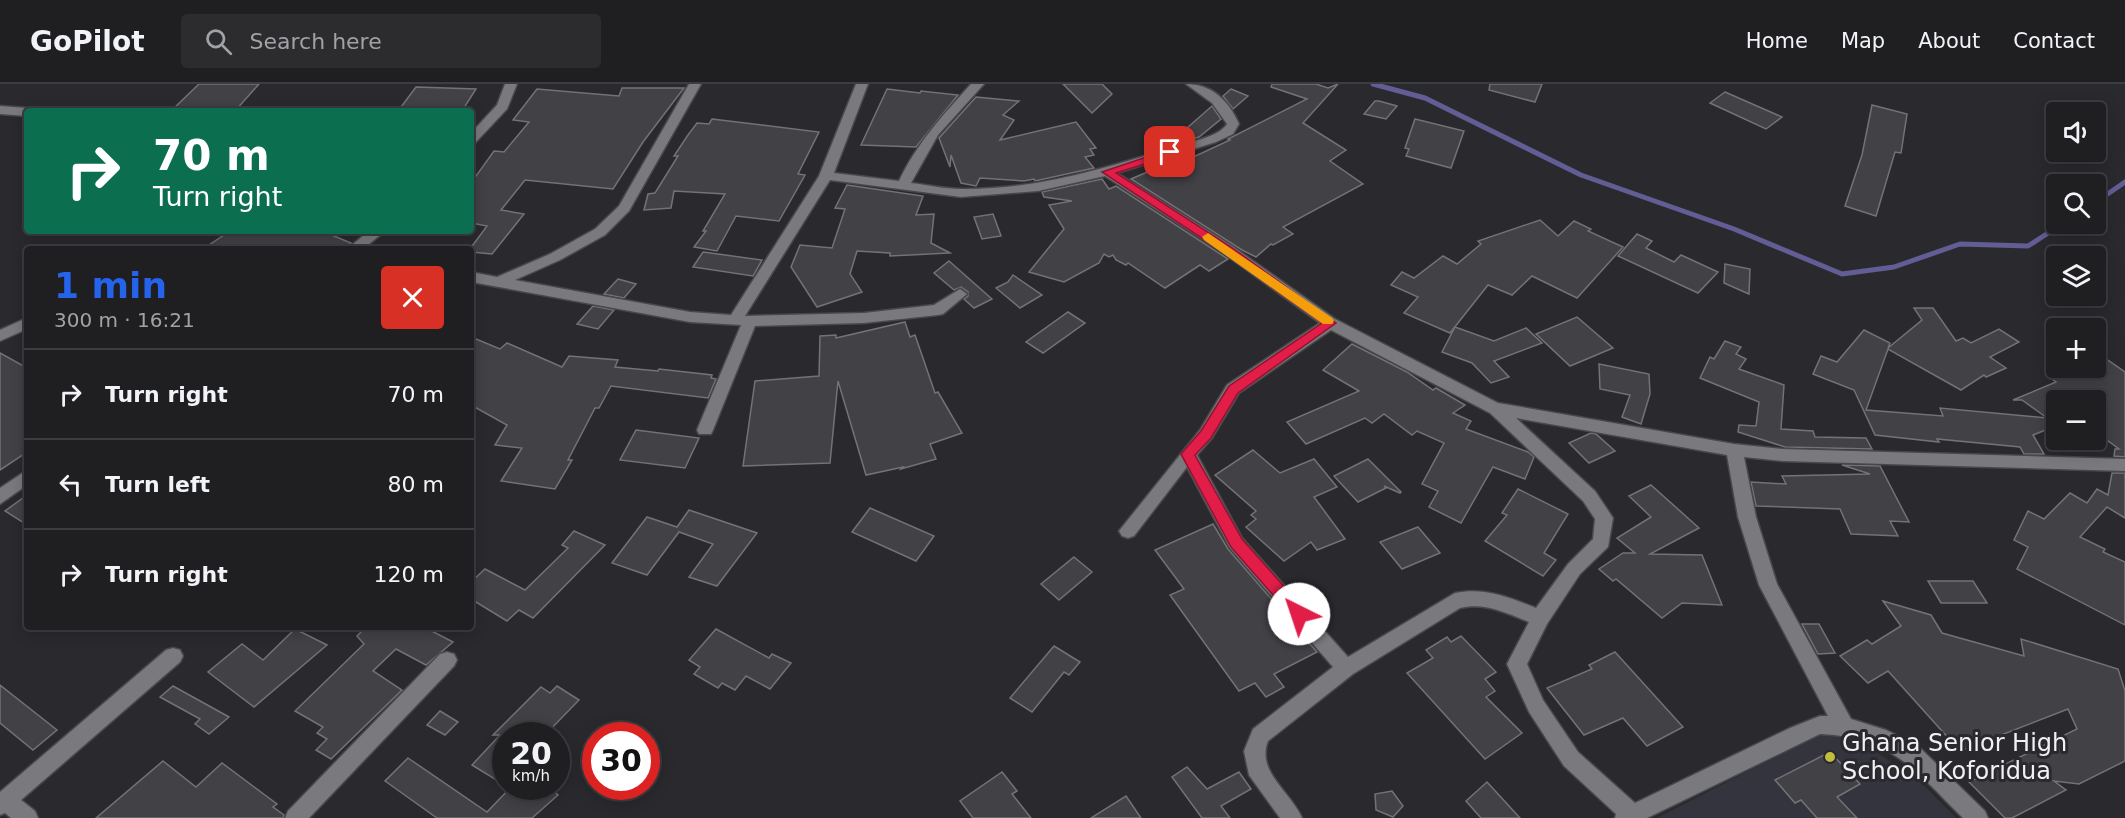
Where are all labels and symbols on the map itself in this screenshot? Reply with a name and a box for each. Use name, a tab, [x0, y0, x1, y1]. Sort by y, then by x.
pin	[1144, 126, 1195, 177]
position arrow	[1267, 582, 1331, 646]
speed limit sign: 30	[582, 722, 660, 800]
place label: Ghana Senior High School, Koforidua	[1842, 729, 2067, 785]
marker: Ghana Senior High School, Koforidua	[1823, 750, 1837, 764]

